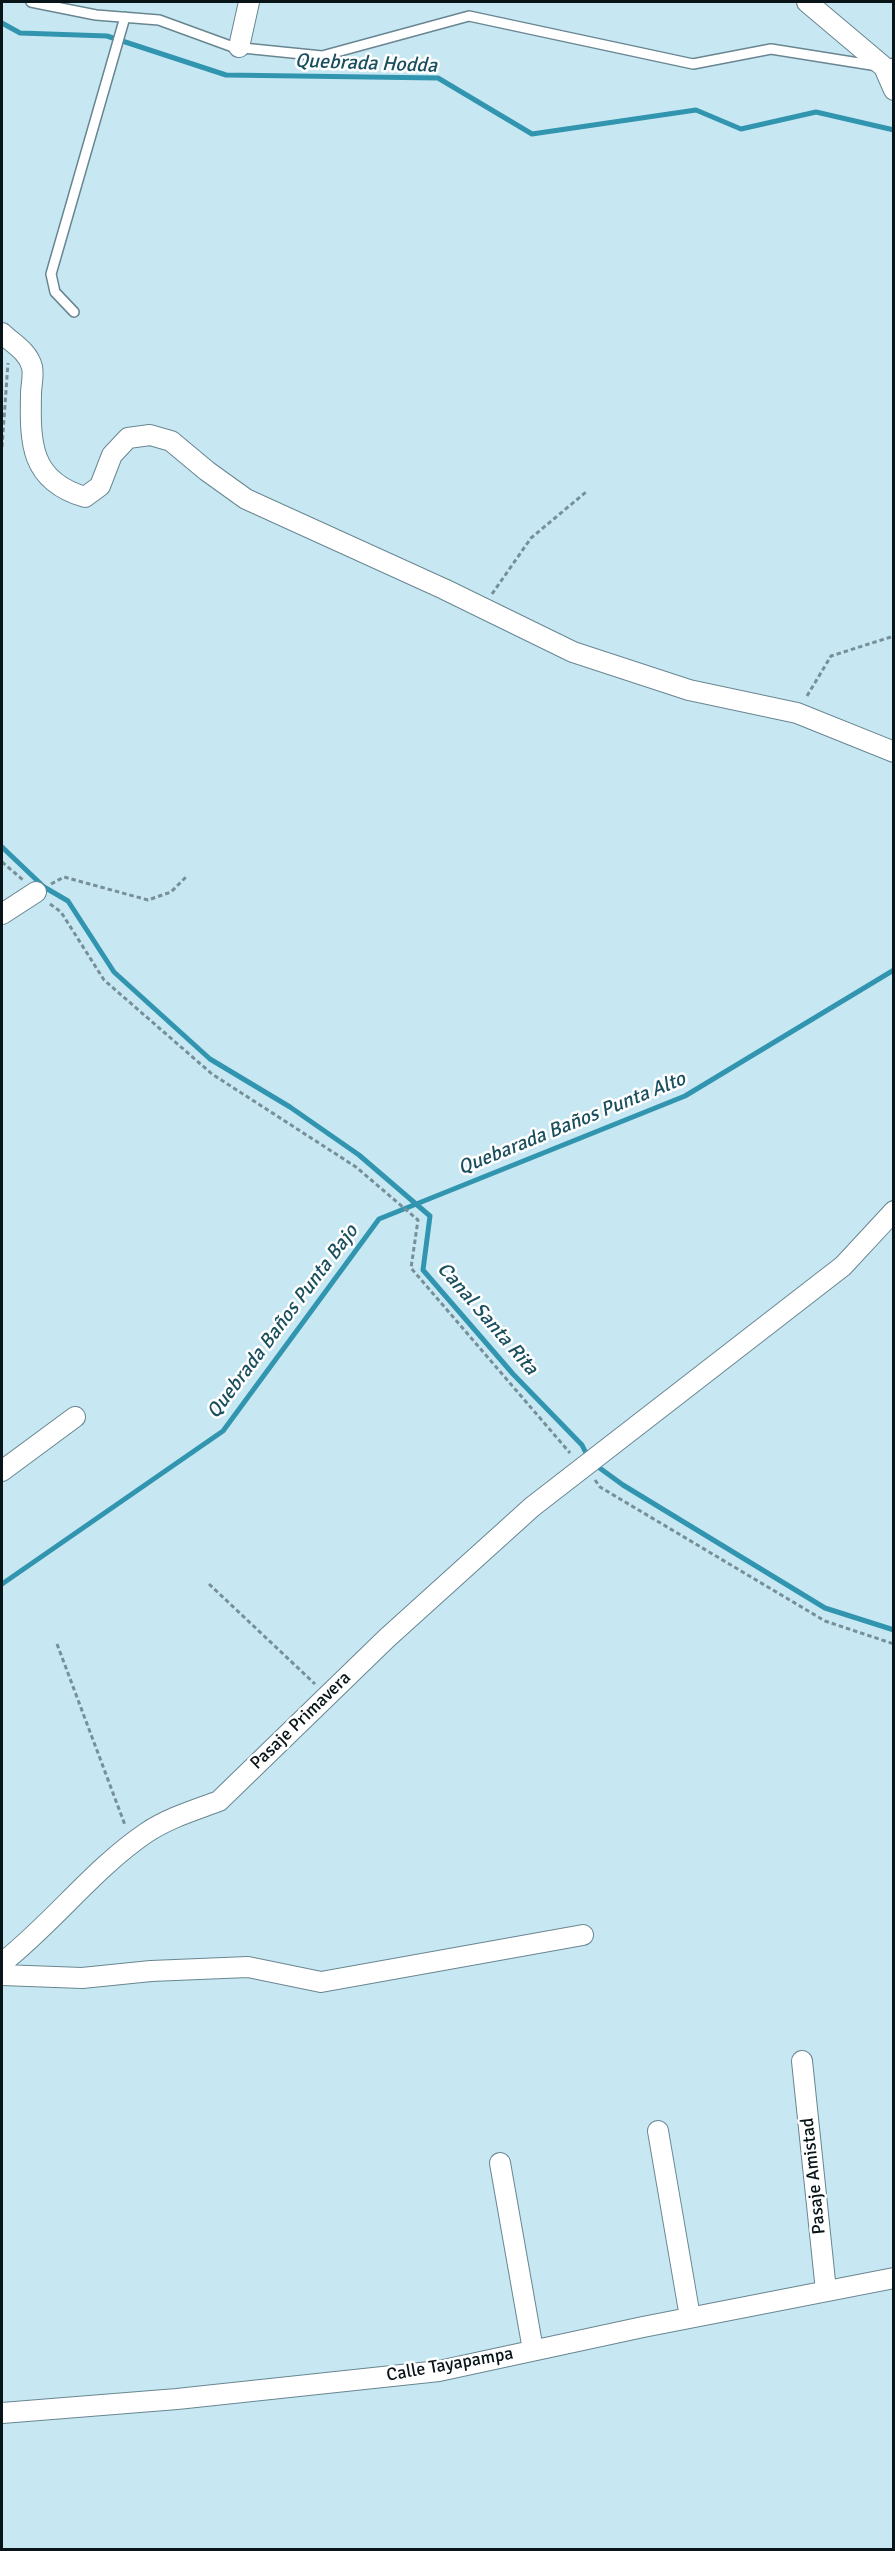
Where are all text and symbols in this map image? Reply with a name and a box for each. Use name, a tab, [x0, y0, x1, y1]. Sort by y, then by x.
water label: Quebrada Hodda	[295, 50, 437, 78]
water label: Quebarada Baños Punta Alto	[455, 1067, 689, 1181]
water label: Quebrada Baños Punta Bajo	[202, 1220, 364, 1424]
water label: Canal Santa Rita	[432, 1258, 542, 1380]
street label: Pasaje Primavera	[246, 1668, 356, 1774]
street label: Pasaje Amistad	[797, 2117, 831, 2235]
street label: Calle Tayapampa	[385, 2343, 515, 2387]

